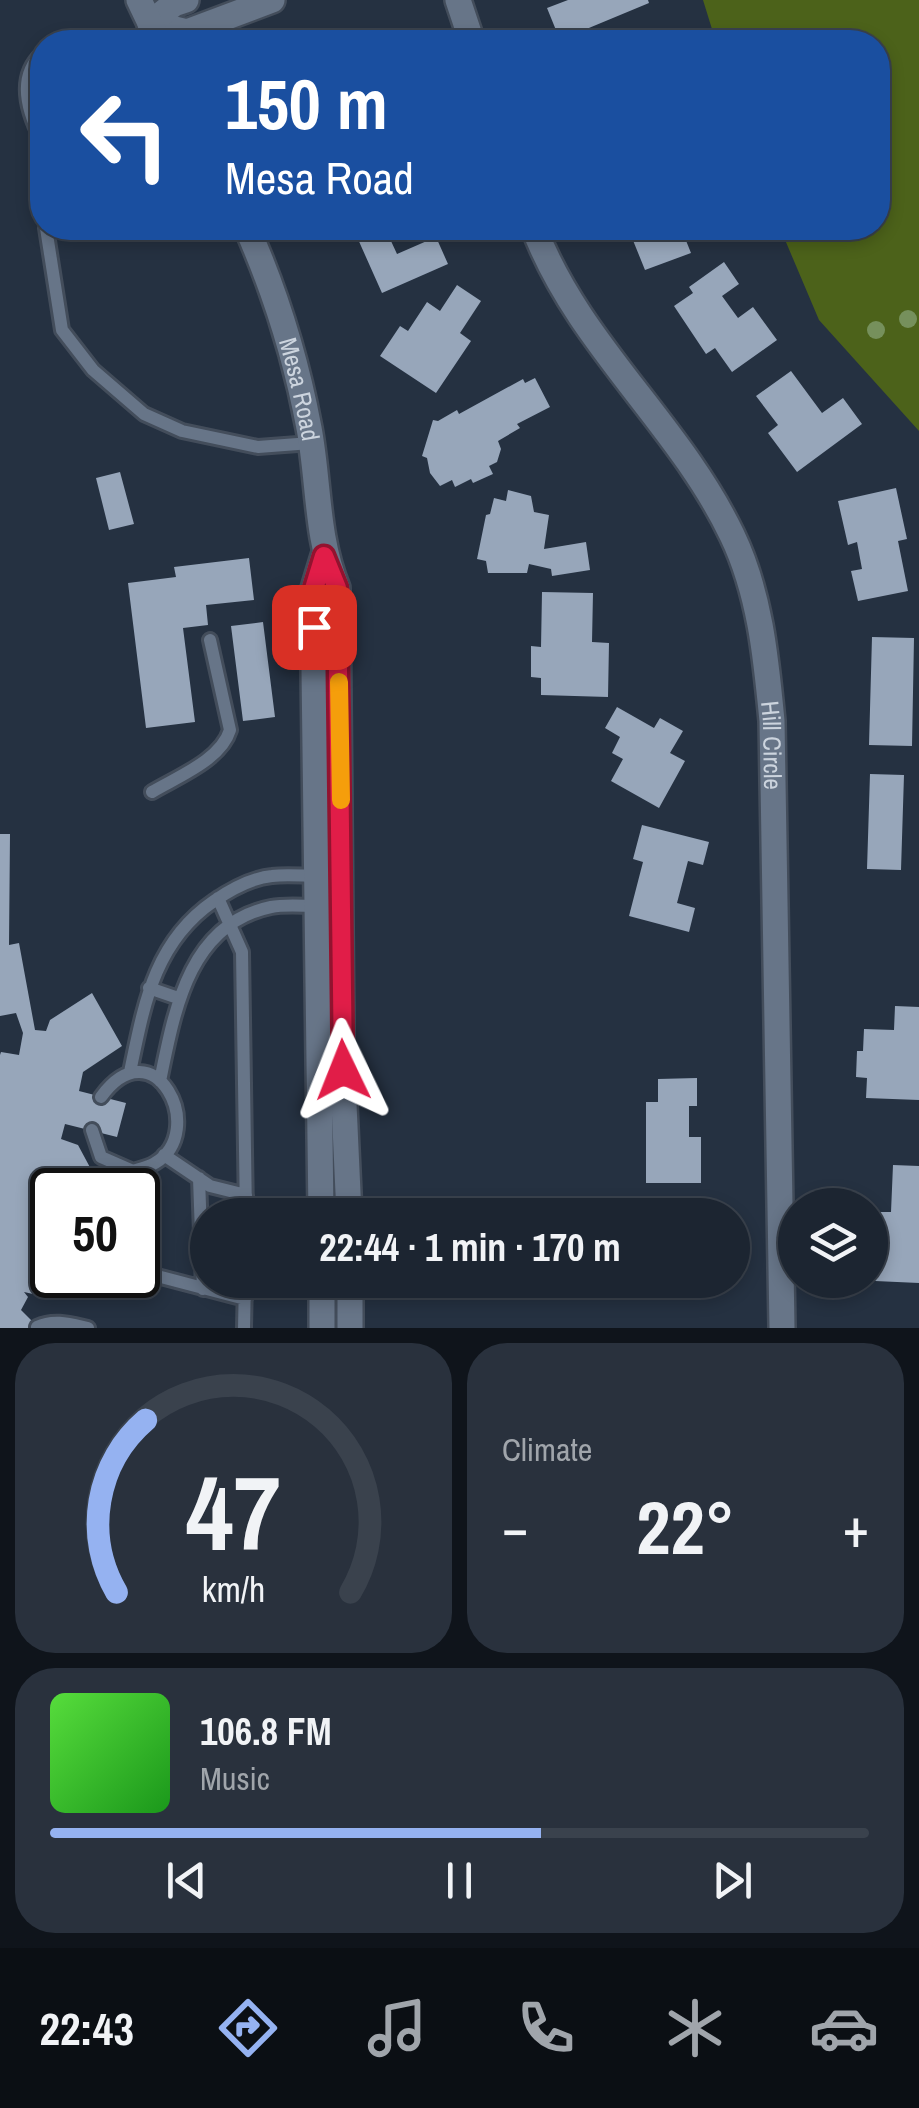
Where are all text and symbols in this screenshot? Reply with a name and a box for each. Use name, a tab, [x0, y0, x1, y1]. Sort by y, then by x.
text: 150 m	[225, 57, 388, 151]
icon: left	[60, 70, 190, 200]
text: Mesa Road	[225, 147, 414, 208]
street label: Mesa Road	[271, 334, 328, 443]
pin	[272, 585, 357, 670]
icon: arrive	[287, 600, 342, 655]
street label: Hill Circle	[753, 699, 790, 790]
position arrow	[291, 1018, 395, 1122]
speed limit sign: 50	[30, 1168, 160, 1298]
map controls	[778, 1188, 888, 1298]
button: layers	[778, 1188, 888, 1298]
text: 22:44 · 1 min · 170 m	[319, 1222, 621, 1273]
text: Climate	[502, 1428, 592, 1471]
text: 47	[186, 1442, 281, 1582]
text: 22°	[636, 1476, 735, 1577]
text: −	[502, 1490, 528, 1564]
text: +	[843, 1490, 869, 1564]
text: km/h	[202, 1565, 265, 1613]
text: 106.8 FM	[200, 1706, 332, 1757]
text: Music	[200, 1757, 270, 1800]
icon: previous	[159, 1853, 214, 1908]
icon: pause	[432, 1853, 487, 1908]
icon: next	[705, 1853, 760, 1908]
icon: directions	[213, 1993, 283, 2063]
icon: music	[362, 1993, 432, 2063]
icon: phone	[511, 1993, 581, 2063]
icon: climate	[660, 1993, 730, 2063]
icon: car	[809, 1993, 879, 2063]
text: 22:43	[40, 1998, 134, 2059]

